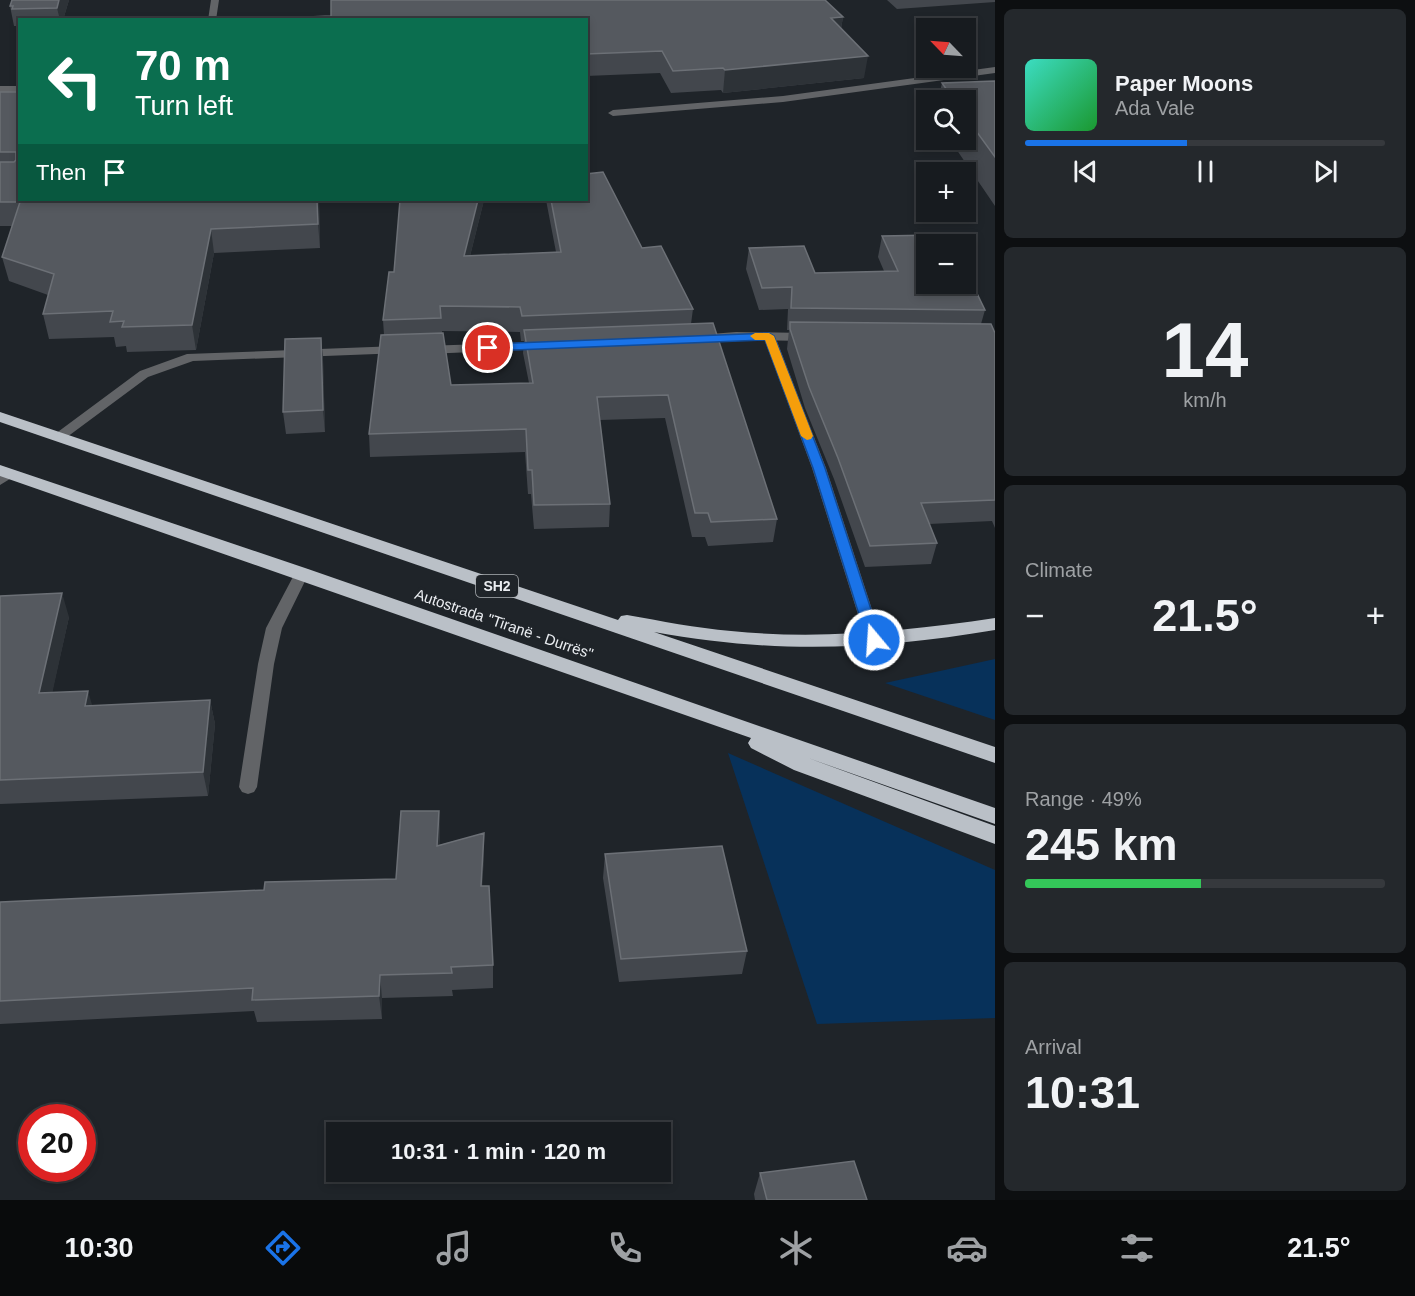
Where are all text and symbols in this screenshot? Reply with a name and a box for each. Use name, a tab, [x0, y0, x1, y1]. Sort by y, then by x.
north arrow	[916, 18, 976, 78]
map controls	[916, 18, 976, 294]
icon: left	[36, 42, 114, 120]
text: 70 m	[135, 42, 231, 89]
text: Paper Moons	[1115, 71, 1253, 96]
button: search	[916, 90, 976, 150]
text: Turn left	[135, 91, 233, 121]
text: Ada Vale	[1115, 97, 1195, 119]
icon: previous	[1069, 155, 1102, 188]
icon: pause	[1189, 155, 1222, 188]
icon: next	[1309, 155, 1342, 188]
icon: arrive	[98, 156, 131, 189]
text: Then	[36, 160, 86, 185]
button: +	[916, 162, 976, 222]
button: −	[916, 234, 976, 294]
text: 14	[1162, 306, 1248, 394]
pin	[462, 322, 513, 373]
icon: arrive	[471, 331, 504, 364]
text: km/h	[1183, 389, 1227, 411]
text: Climate	[1025, 559, 1093, 581]
road number: SH2	[476, 575, 518, 597]
street label: Autostrada "Tiranë - Durrës"	[413, 585, 596, 662]
text: 21.5°	[1152, 590, 1258, 641]
text: −	[1025, 597, 1044, 634]
text: +	[1366, 597, 1385, 634]
position arrow	[842, 608, 906, 672]
text: Range · 49%	[1025, 788, 1142, 810]
text: 245 km	[1025, 819, 1178, 870]
text: Arrival	[1025, 1036, 1082, 1058]
text: 10:31	[1025, 1067, 1140, 1118]
speed limit sign: 20	[18, 1104, 96, 1182]
text: 10:31 · 1 min · 120 m	[391, 1139, 606, 1164]
icon: directions	[262, 1227, 304, 1269]
icon: music	[433, 1227, 475, 1269]
icon: phone	[604, 1227, 646, 1269]
icon: climate	[775, 1227, 817, 1269]
icon: car	[946, 1227, 988, 1269]
icon: filters	[1116, 1227, 1158, 1269]
text: 10:30	[64, 1233, 133, 1263]
text: 21.5°	[1287, 1233, 1351, 1263]

